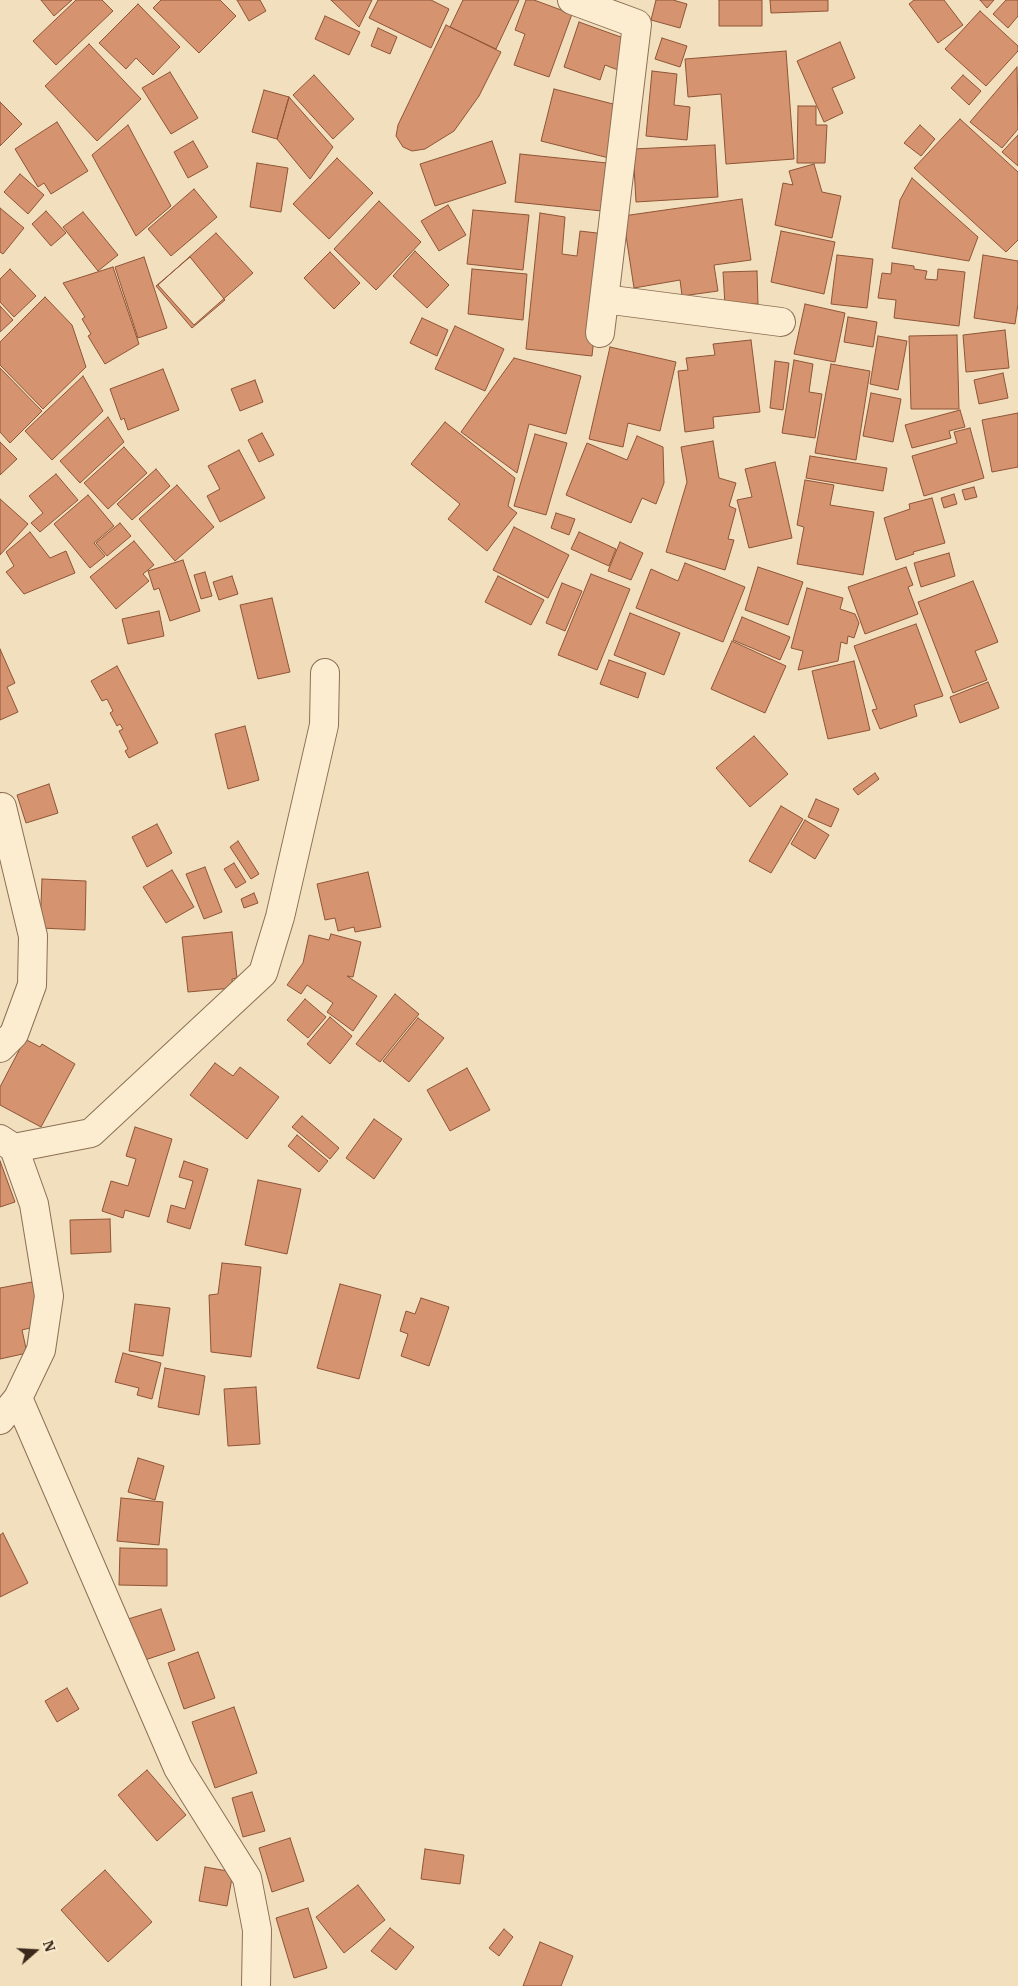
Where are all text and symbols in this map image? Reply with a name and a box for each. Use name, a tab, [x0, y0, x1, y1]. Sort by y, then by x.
north arrow	[10, 1926, 60, 1976]
text: N	[39, 1938, 59, 1954]

